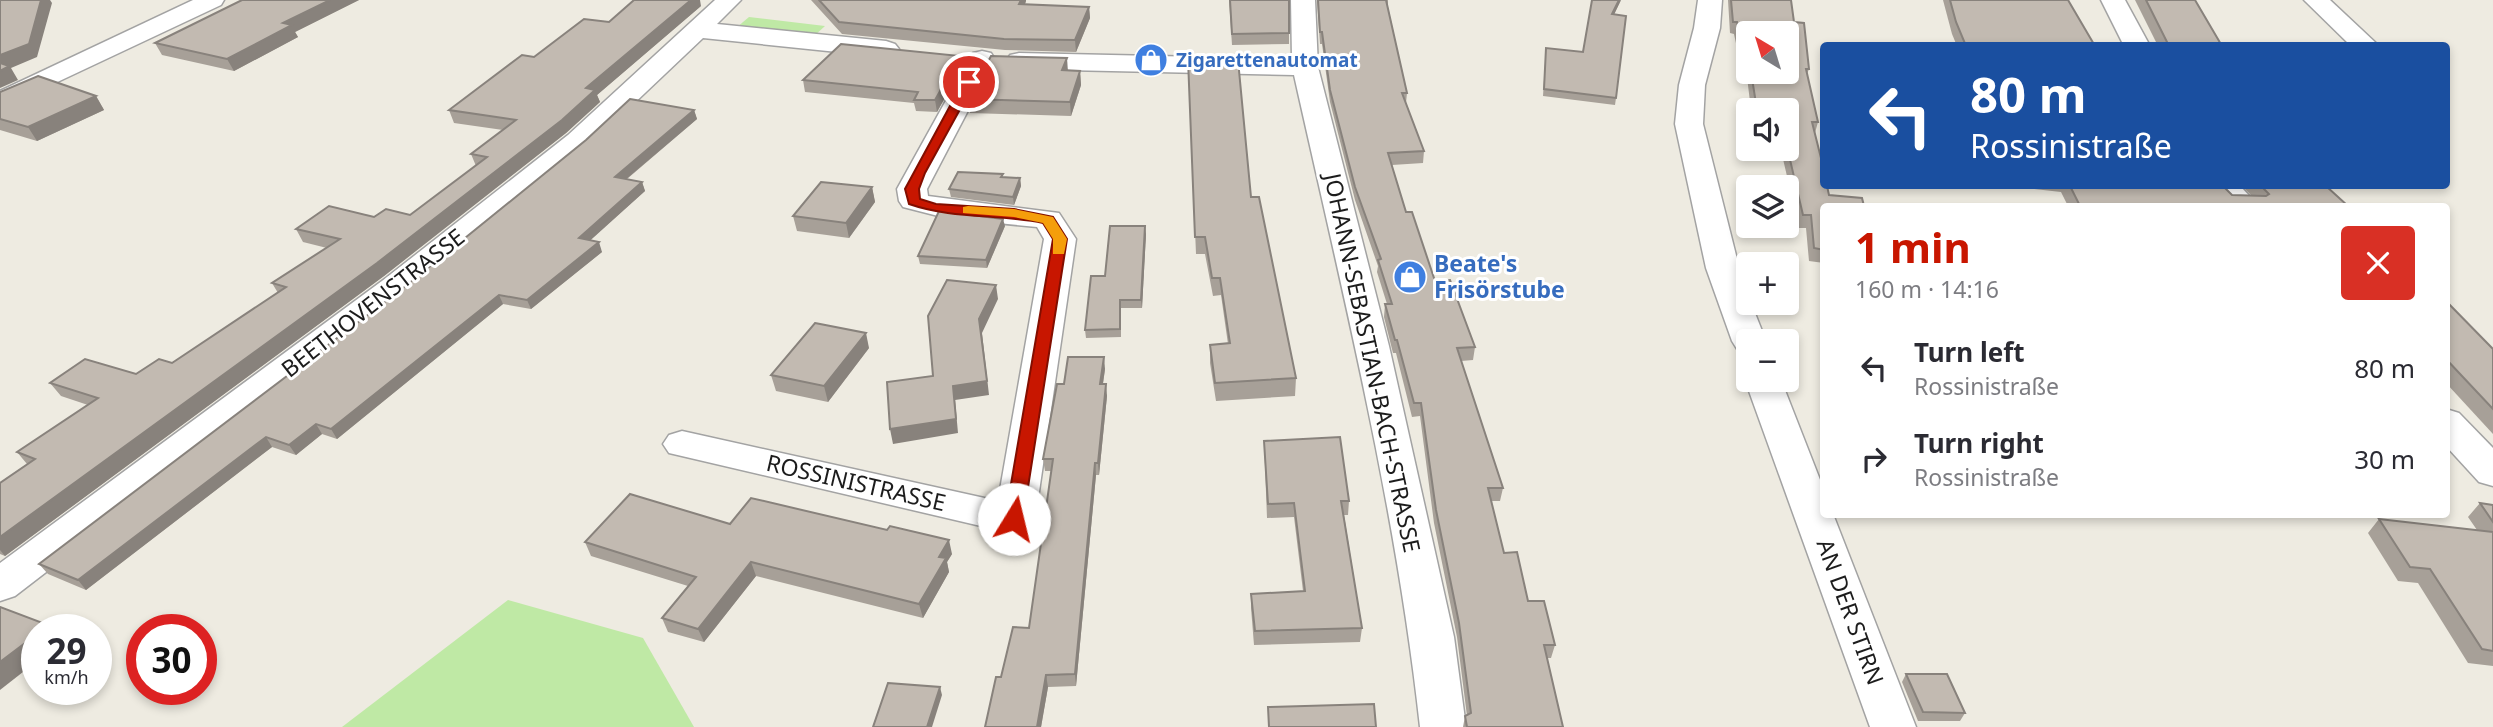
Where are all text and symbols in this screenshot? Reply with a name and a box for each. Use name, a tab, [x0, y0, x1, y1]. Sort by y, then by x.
north arrow	[1736, 21, 1799, 84]
map controls	[1736, 21, 1799, 392]
shop icon: Zigarettenautomat	[1132, 41, 1170, 79]
place label: Zigarettenautomat	[1176, 47, 1358, 73]
pin	[939, 52, 999, 112]
text: 80 m	[1970, 61, 2087, 127]
icon: arrive	[950, 63, 988, 101]
icon: left	[1855, 70, 1946, 161]
button: sound	[1736, 98, 1799, 161]
text: Rossinistraße	[1970, 124, 2172, 167]
street label: JOHANN-SEBASTIAN-BACH-STRASSE	[1317, 168, 1429, 555]
button: layers	[1736, 175, 1799, 238]
text: 1 min	[1855, 218, 1971, 275]
street label: BEETHOVENSTRASSE	[274, 220, 471, 384]
button: close	[2341, 226, 2415, 300]
place label: Beate's Frisörstube	[1434, 247, 1565, 305]
button: +	[1736, 252, 1799, 315]
shop icon: Beate's Frisörstube	[1391, 258, 1429, 296]
text: 160 m · 14:16	[1855, 273, 1999, 305]
button: −	[1736, 329, 1799, 392]
text: Turn left	[1914, 334, 2025, 370]
icon: left	[1855, 349, 1893, 387]
text: 80 m	[2354, 350, 2415, 386]
text: Rossinistraße	[1914, 370, 2059, 402]
text: Turn right	[1914, 425, 2044, 461]
icon: right	[1855, 440, 1893, 478]
text: 30 m	[2354, 441, 2415, 477]
street label: ROSSINISTRASSE	[763, 446, 949, 518]
text: Rossinistraße	[1914, 461, 2059, 493]
position arrow	[977, 482, 1051, 556]
street label: AN DER STIRN	[1810, 534, 1892, 689]
speed limit sign: 30	[126, 614, 217, 705]
text: 29	[46, 627, 87, 674]
text: km/h	[44, 665, 89, 689]

